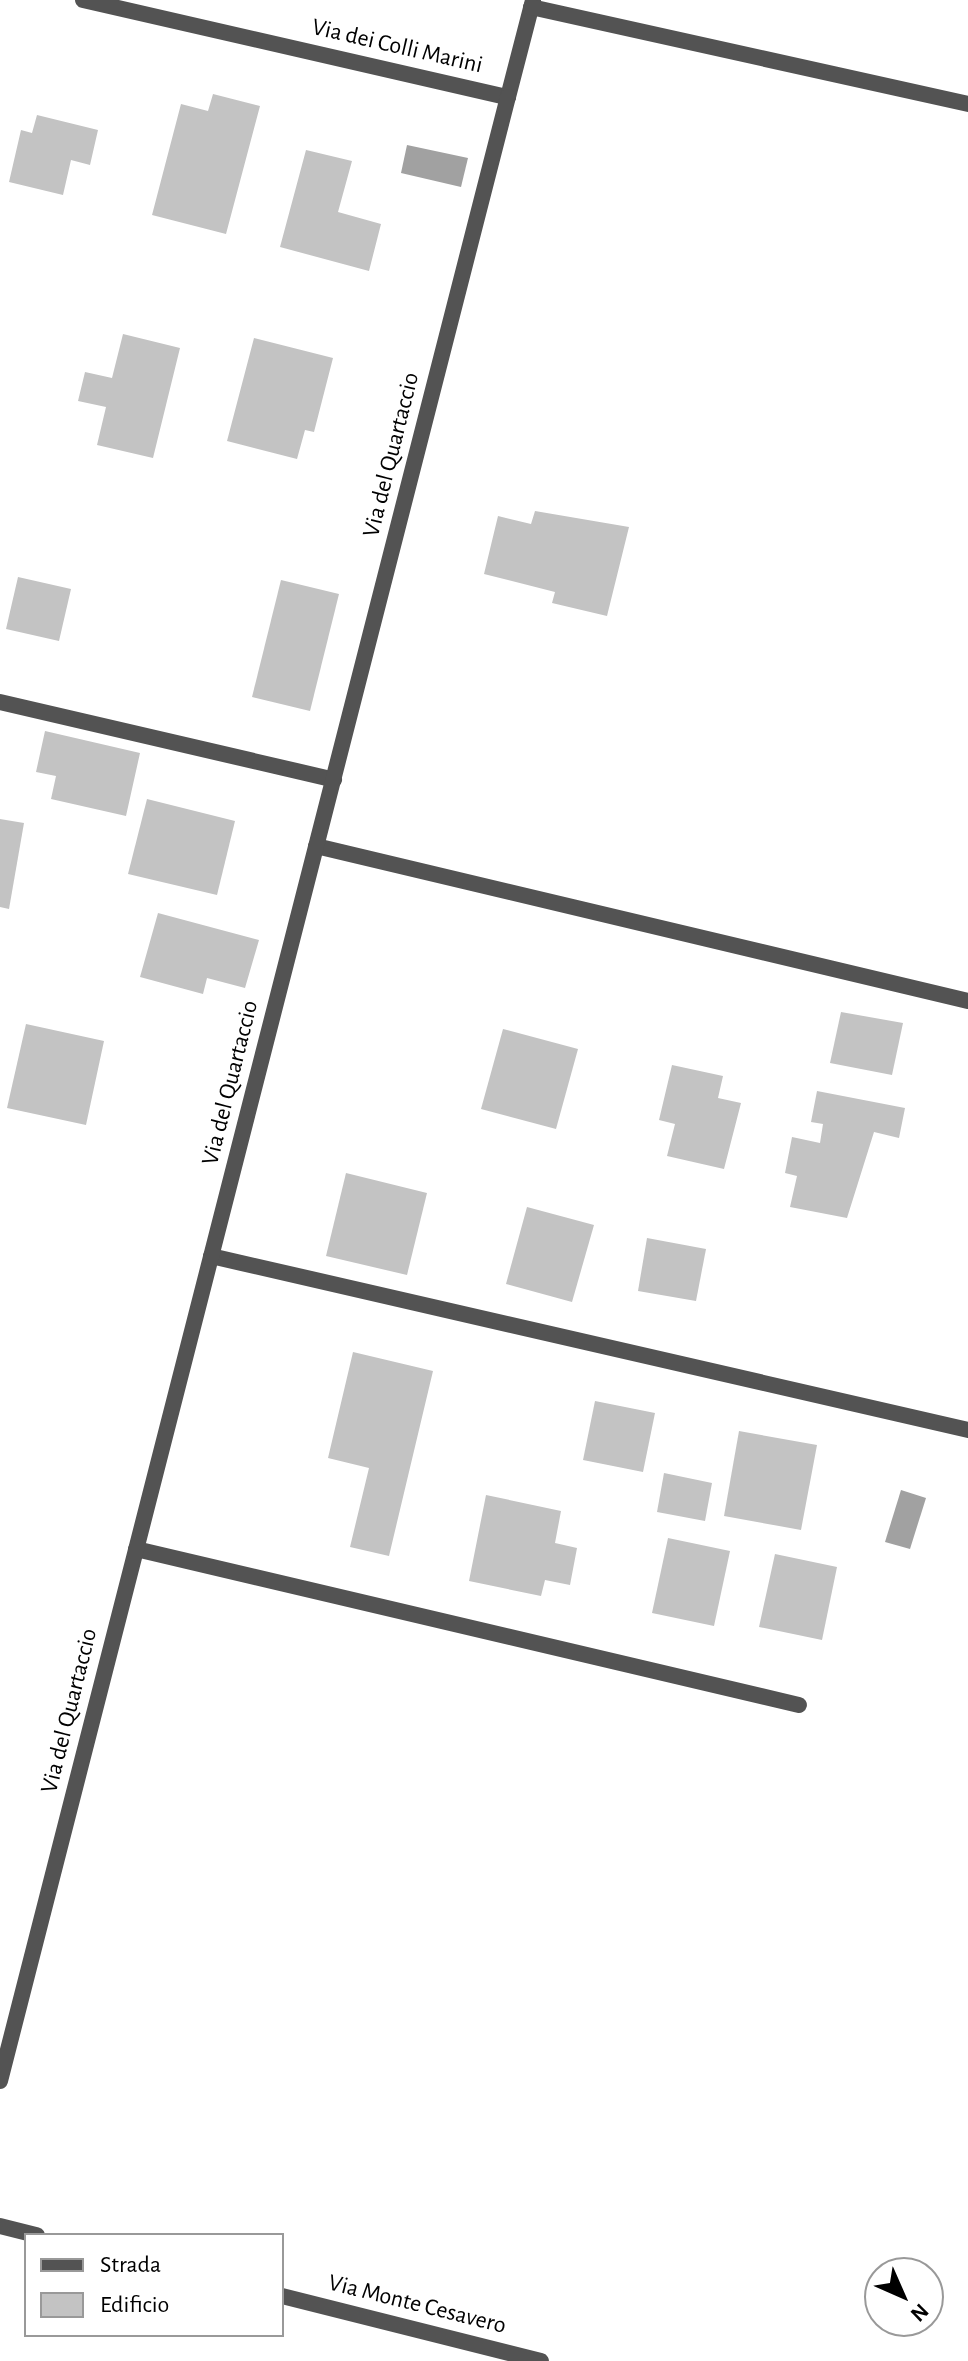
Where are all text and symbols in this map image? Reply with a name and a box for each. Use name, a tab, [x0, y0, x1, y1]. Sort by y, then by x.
street label: Via dei Colli Marini	[309, 13, 485, 81]
street label: Via del Quartaccio	[358, 370, 426, 540]
street label: Via del Quartaccio	[197, 998, 265, 1168]
street label: Via del Quartaccio	[36, 1626, 104, 1796]
legend	[24, 2233, 284, 2337]
text: Strada	[100, 2253, 161, 2277]
north arrow	[864, 2257, 944, 2337]
street label: Via Monte Cesavero	[325, 2269, 509, 2341]
text: Edificio	[100, 2293, 169, 2317]
text: N	[906, 2299, 933, 2326]

